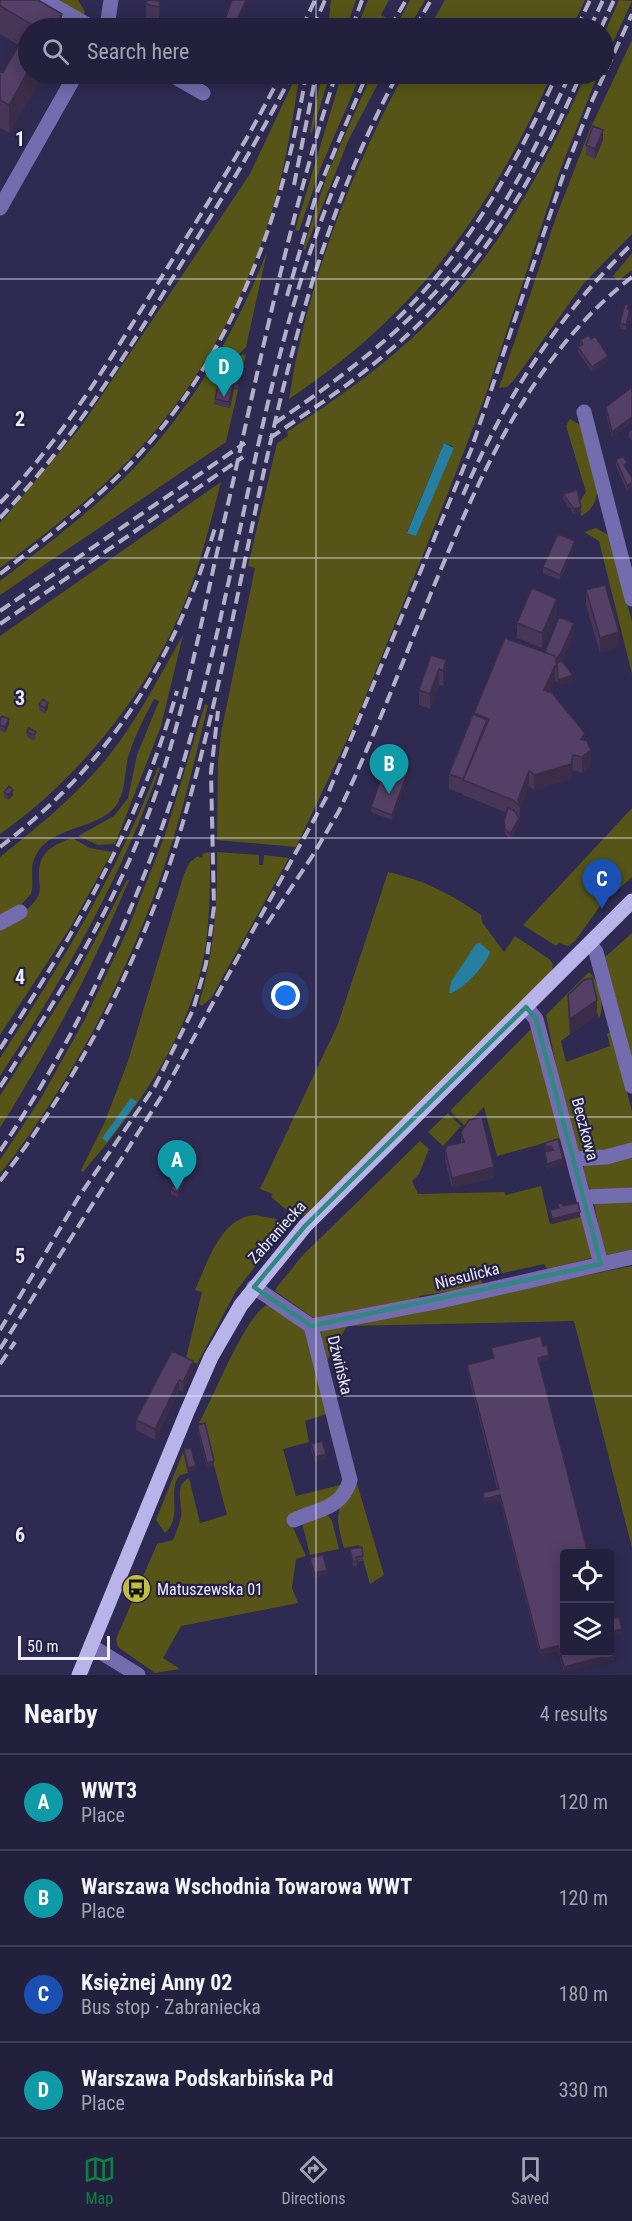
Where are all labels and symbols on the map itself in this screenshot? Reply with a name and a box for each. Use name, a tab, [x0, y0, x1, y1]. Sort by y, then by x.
text: 1	[15, 127, 25, 151]
pin: D	[204, 348, 244, 397]
text: 2	[15, 407, 25, 431]
text: 3	[15, 686, 25, 710]
pin: B	[370, 744, 408, 794]
pin: C	[582, 860, 622, 909]
text: 4	[15, 965, 25, 989]
your location	[271, 981, 300, 1010]
street label: Beczkowa	[568, 1096, 602, 1162]
pin: A	[158, 1140, 196, 1190]
street label: Zabraniecka	[244, 1197, 310, 1267]
text: 5	[15, 1244, 25, 1268]
street label: Niesulicka	[433, 1259, 501, 1293]
street label: Dźwińska	[324, 1334, 356, 1396]
text: 6	[15, 1523, 25, 1547]
bus stop icon: Matuszewska 01	[120, 1573, 152, 1605]
place label: Matuszewska 01	[157, 1580, 263, 1599]
scale bar	[18, 1633, 110, 1660]

